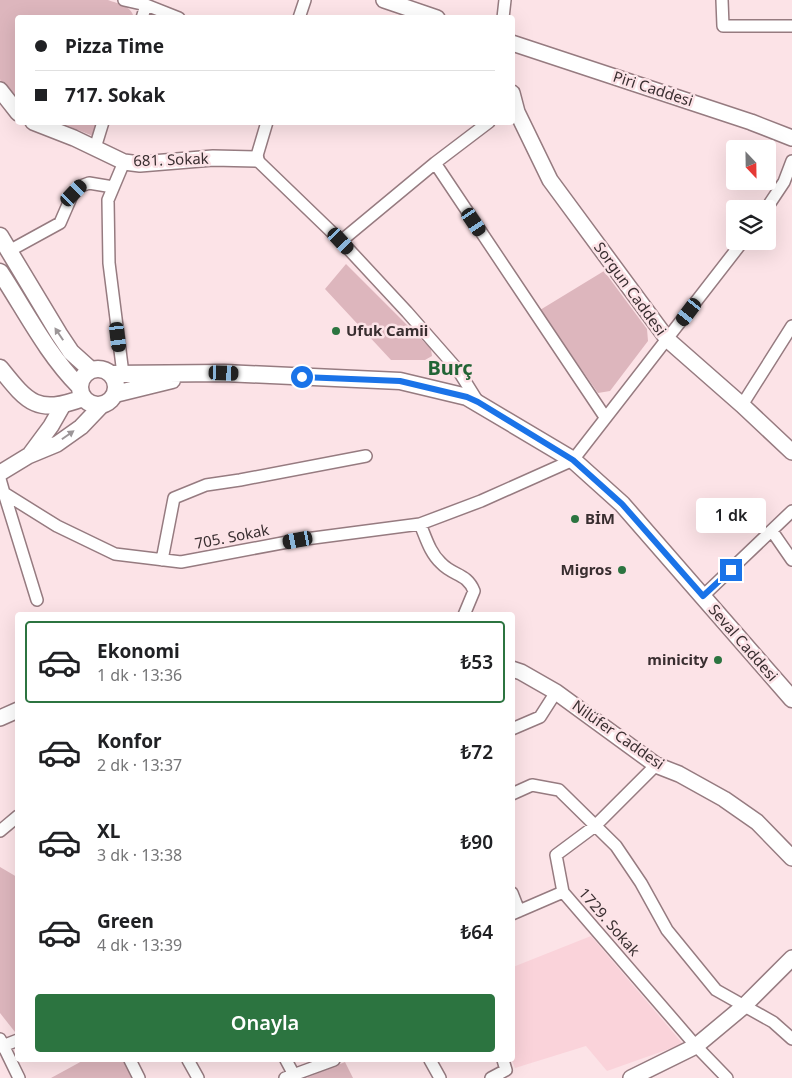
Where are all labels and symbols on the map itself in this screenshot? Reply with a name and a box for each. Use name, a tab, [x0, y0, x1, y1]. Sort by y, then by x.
street label: Piri Caddesi	[611, 66, 696, 110]
north arrow	[726, 140, 776, 190]
street label: 681. Sokak	[133, 148, 209, 170]
car	[58, 177, 89, 209]
car	[459, 205, 488, 239]
car	[325, 225, 356, 257]
street label: Sorgun Caddesi	[590, 238, 671, 339]
car	[673, 296, 704, 328]
place label: Ufuk Camii	[346, 320, 428, 340]
car	[108, 321, 127, 353]
marker: Ufuk Camii	[330, 325, 342, 337]
one-way arrow	[54, 327, 64, 340]
district label: Burç	[427, 354, 473, 381]
car	[208, 365, 239, 381]
route start	[291, 366, 313, 388]
one-way arrow	[61, 430, 75, 440]
callout: 1 dk	[696, 498, 766, 532]
place label: BİM	[585, 508, 615, 528]
marker: BİM	[569, 513, 581, 525]
street label: 705. Sokak	[193, 519, 271, 553]
car	[281, 530, 314, 550]
place label: Migros	[561, 559, 612, 579]
route end	[720, 559, 742, 581]
marker: Migros	[616, 564, 628, 576]
street label: Seval Caddesi	[705, 600, 783, 685]
place label: minicity	[647, 649, 708, 669]
marker: minicity	[712, 654, 724, 666]
street label: Nilüfer Caddesi	[569, 695, 669, 773]
street label: 1729. Sokak	[575, 883, 645, 960]

